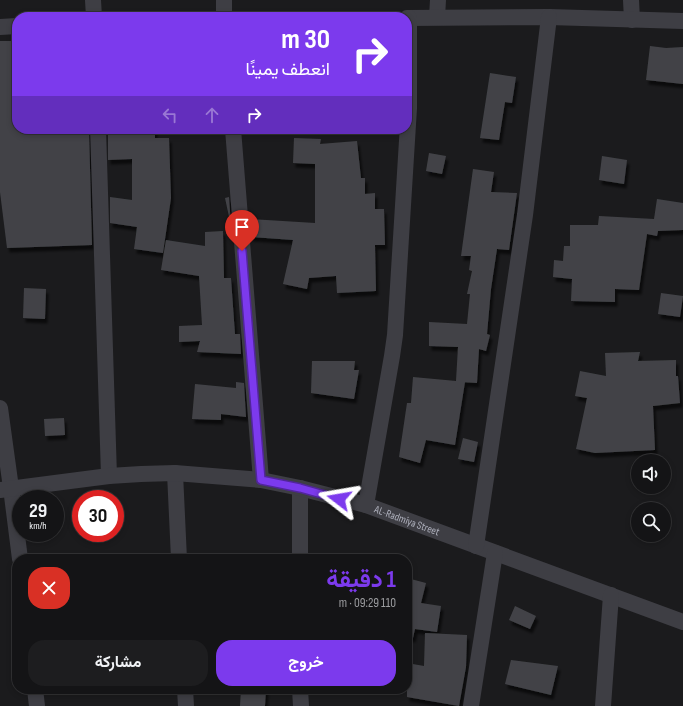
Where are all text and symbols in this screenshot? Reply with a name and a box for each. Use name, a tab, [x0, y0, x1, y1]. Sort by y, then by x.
text: 30 m	[281, 23, 330, 56]
icon: right	[344, 28, 396, 80]
text: انعطف يمينًا	[245, 59, 330, 80]
icon: left	[159, 104, 181, 126]
icon: ahead	[201, 104, 223, 126]
icon: right	[243, 104, 265, 126]
pin	[225, 210, 259, 251]
icon: arrive	[231, 216, 253, 238]
map controls	[631, 454, 671, 542]
button: sound	[631, 454, 671, 494]
position arrow	[318, 478, 360, 520]
speed limit sign: 30	[72, 490, 124, 542]
text: 29	[29, 499, 47, 523]
street label: AL-Radmiya Street	[372, 502, 442, 538]
button: search	[631, 502, 671, 542]
text: km/h	[29, 520, 47, 532]
text: 1 دقيقة	[326, 565, 396, 594]
button: close	[28, 567, 70, 609]
text: 110 m · 09:29	[339, 595, 396, 611]
button: مشاركة	[28, 640, 208, 686]
button: خروج	[216, 640, 396, 686]

